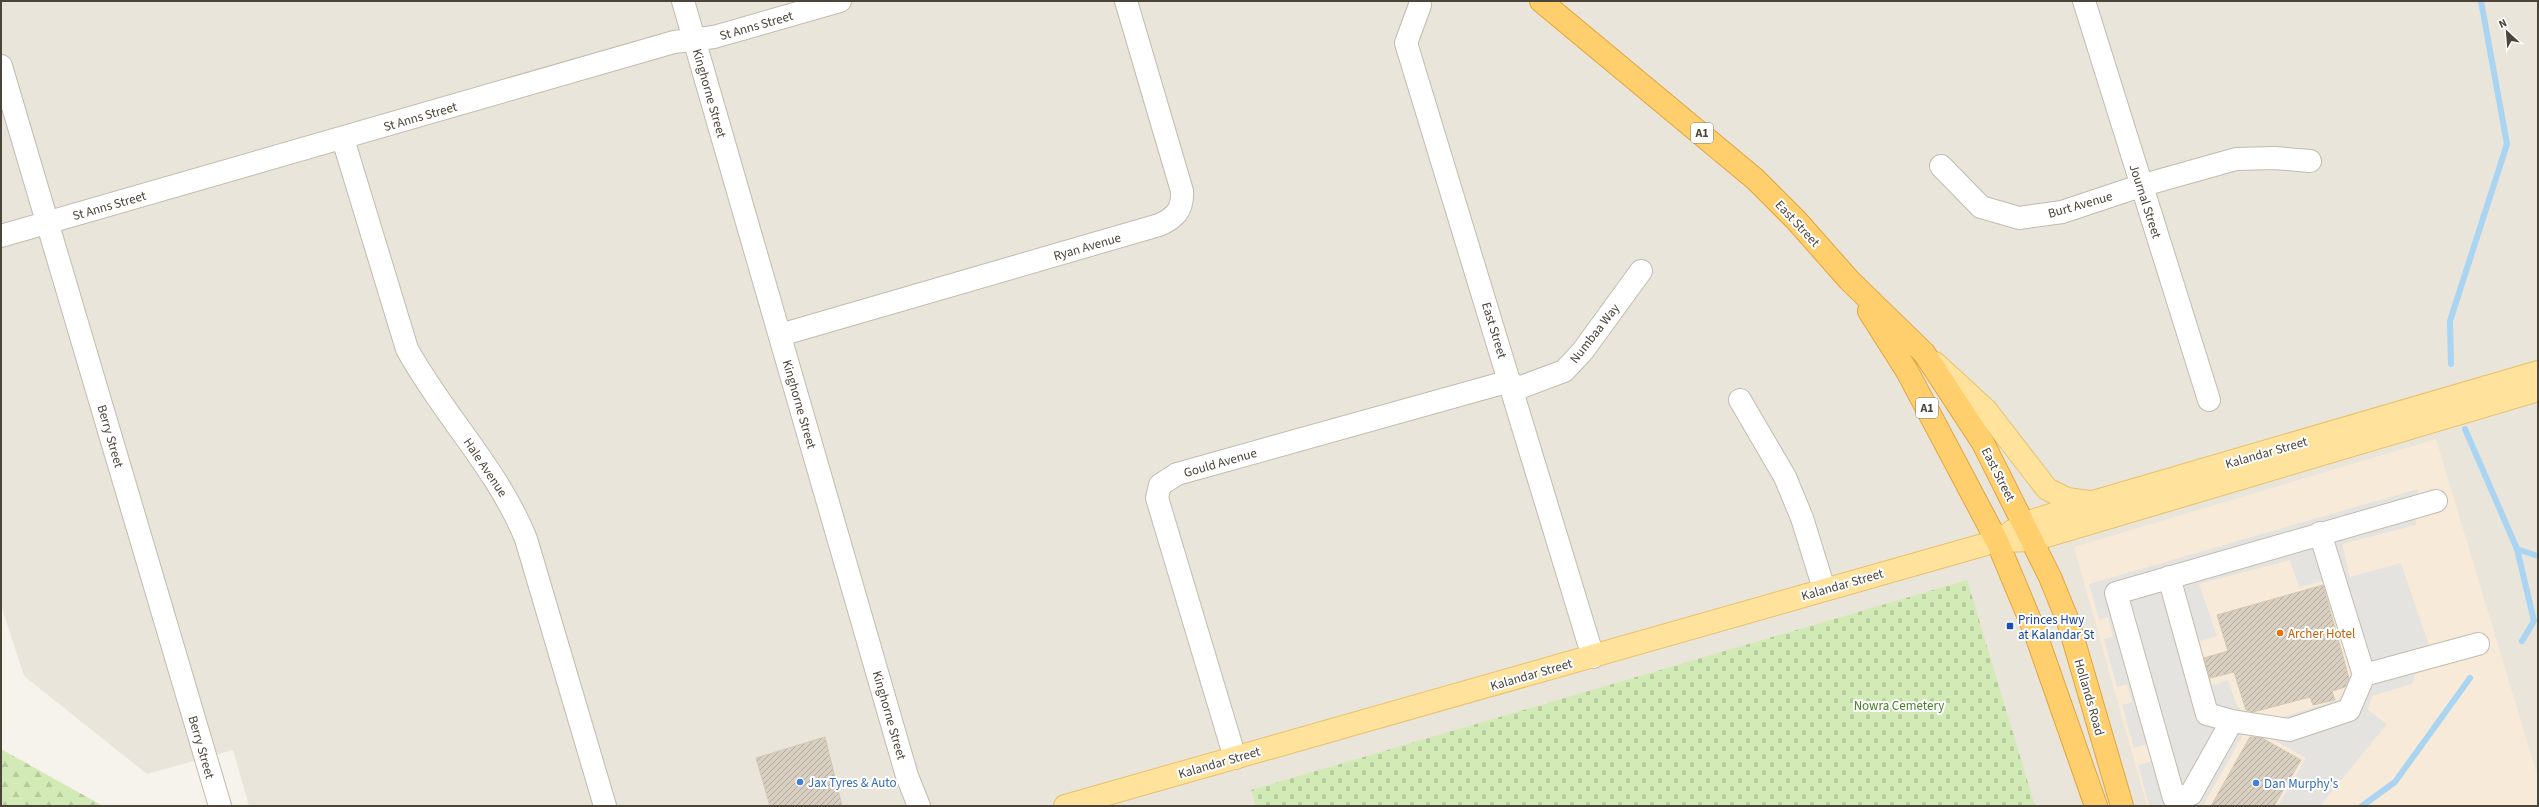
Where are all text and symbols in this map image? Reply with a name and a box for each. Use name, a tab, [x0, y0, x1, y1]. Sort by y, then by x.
street label: St Anns Street	[717, 7, 796, 45]
north arrow	[2487, 12, 2527, 52]
text: N	[2496, 15, 2509, 32]
street label: Kinghorne Street	[688, 47, 731, 140]
street label: St Anns Street	[381, 98, 460, 136]
road number: A1	[1691, 123, 1713, 143]
street label: Journal Street	[2125, 162, 2166, 241]
street label: St Anns Street	[70, 187, 149, 225]
street label: Burt Avenue	[2046, 187, 2115, 223]
street label: East Street	[1771, 196, 1824, 252]
street label: Ryan Avenue	[1051, 229, 1123, 265]
street label: East Street	[1477, 300, 1511, 361]
street label: Numbaa Way	[1566, 300, 1624, 367]
street label: Kinghorne Street	[778, 358, 821, 451]
road number: A1	[1916, 398, 1938, 418]
street label: Berry Street	[92, 403, 128, 470]
street label: Kalandar Street	[2223, 432, 2310, 473]
street label: Hale Avenue	[459, 435, 511, 501]
street label: Gould Avenue	[1182, 444, 1259, 482]
street label: East Street	[1977, 444, 2020, 505]
street label: Kalandar Street	[1799, 564, 1886, 605]
place label: Princes Hwy at Kalandar St	[2018, 611, 2095, 644]
marker: Princes Hwy at Kalandar St	[2005, 621, 2015, 631]
place label: Archer Hotel	[2288, 625, 2355, 643]
marker: Archer Hotel	[2275, 628, 2285, 638]
street label: Kalandar Street	[1488, 654, 1575, 695]
street label: Hollands Road	[2070, 657, 2109, 738]
street label: Kinghorne Street	[868, 669, 911, 762]
park label: Nowra Cemetery	[1854, 697, 1944, 715]
street label: Berry Street	[183, 714, 219, 781]
street label: Kalandar Street	[1176, 742, 1263, 783]
place label: Jax Tyres & Auto	[808, 774, 897, 792]
place label: Dan Murphy's	[2264, 775, 2339, 793]
marker: Jax Tyres & Auto	[795, 777, 805, 787]
marker: Dan Murphy's	[2251, 778, 2261, 788]

